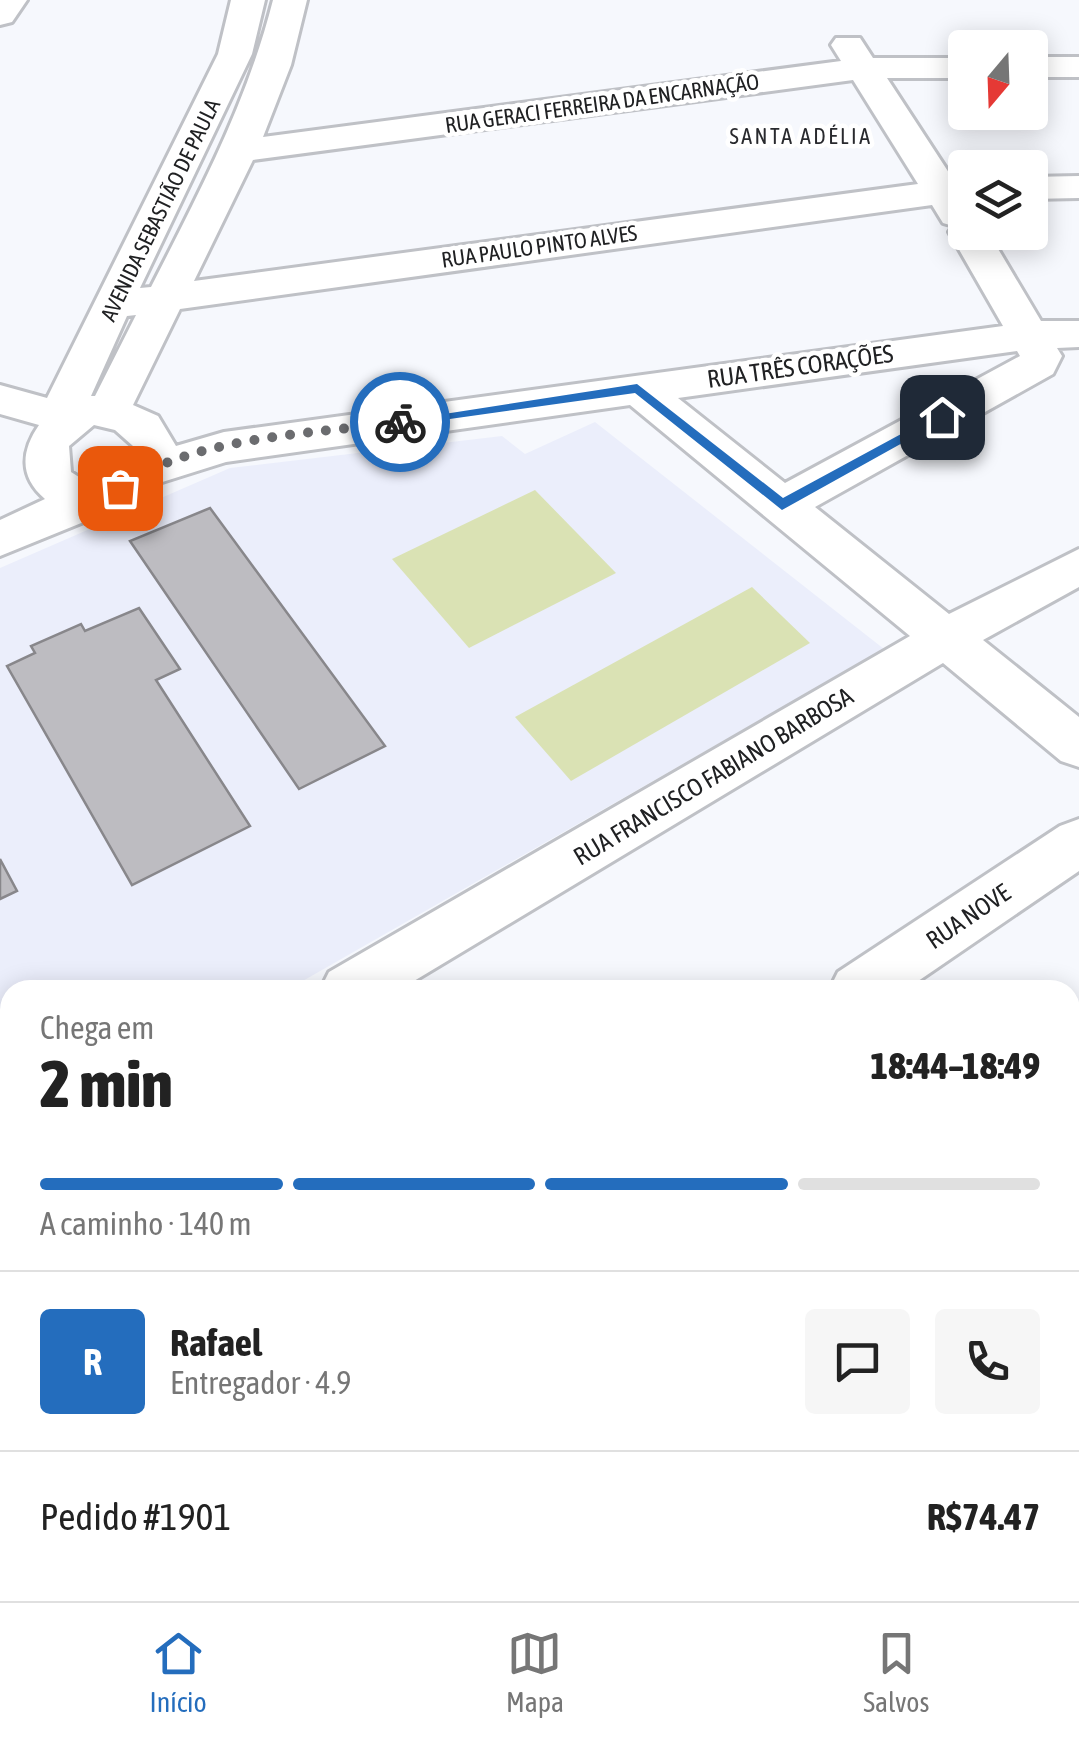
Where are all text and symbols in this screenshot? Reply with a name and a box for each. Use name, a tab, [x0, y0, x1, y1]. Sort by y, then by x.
north arrow	[948, 30, 1048, 130]
map controls	[948, 30, 1048, 250]
street label: RUA GERACI FERREIRA DA ENCARNAÇÃO	[443, 68, 761, 138]
street label: AVENIDA SEBASTIÃO DE PAULA	[95, 95, 225, 325]
district label: SANTA ADÉLIA	[730, 123, 872, 149]
button: layers	[948, 150, 1048, 250]
street label: RUA PAULO PINTO ALVES	[440, 219, 638, 273]
street label: RUA TRÊS CORAÇÕES	[705, 339, 895, 393]
courier	[350, 372, 450, 472]
pin	[900, 375, 985, 460]
icon: home	[915, 390, 970, 445]
icon: bike	[373, 395, 428, 450]
pin	[78, 446, 163, 531]
icon: bag	[93, 461, 148, 516]
street label: RUA FRANCISCO FABIANO BARBOSA	[569, 681, 858, 870]
street label: RUA NOVE	[921, 878, 1015, 954]
text: Chega em	[40, 1009, 154, 1046]
text: 18:44–18:49	[870, 1044, 1040, 1087]
text: 2 min	[40, 1046, 173, 1121]
text: A caminho · 140 m	[40, 1205, 251, 1242]
button: chat	[805, 1309, 910, 1414]
button: phone	[935, 1309, 1040, 1414]
text: Rafael	[170, 1321, 262, 1364]
text: R	[83, 1340, 102, 1383]
text: Entregador · 4.9	[170, 1364, 351, 1401]
text: Pedido #1901	[40, 1495, 231, 1538]
text: R$74.47	[927, 1495, 1040, 1538]
tab: Início	[150, 1626, 207, 1718]
tab: Mapa	[506, 1626, 564, 1718]
tab: Salvos	[863, 1626, 929, 1718]

